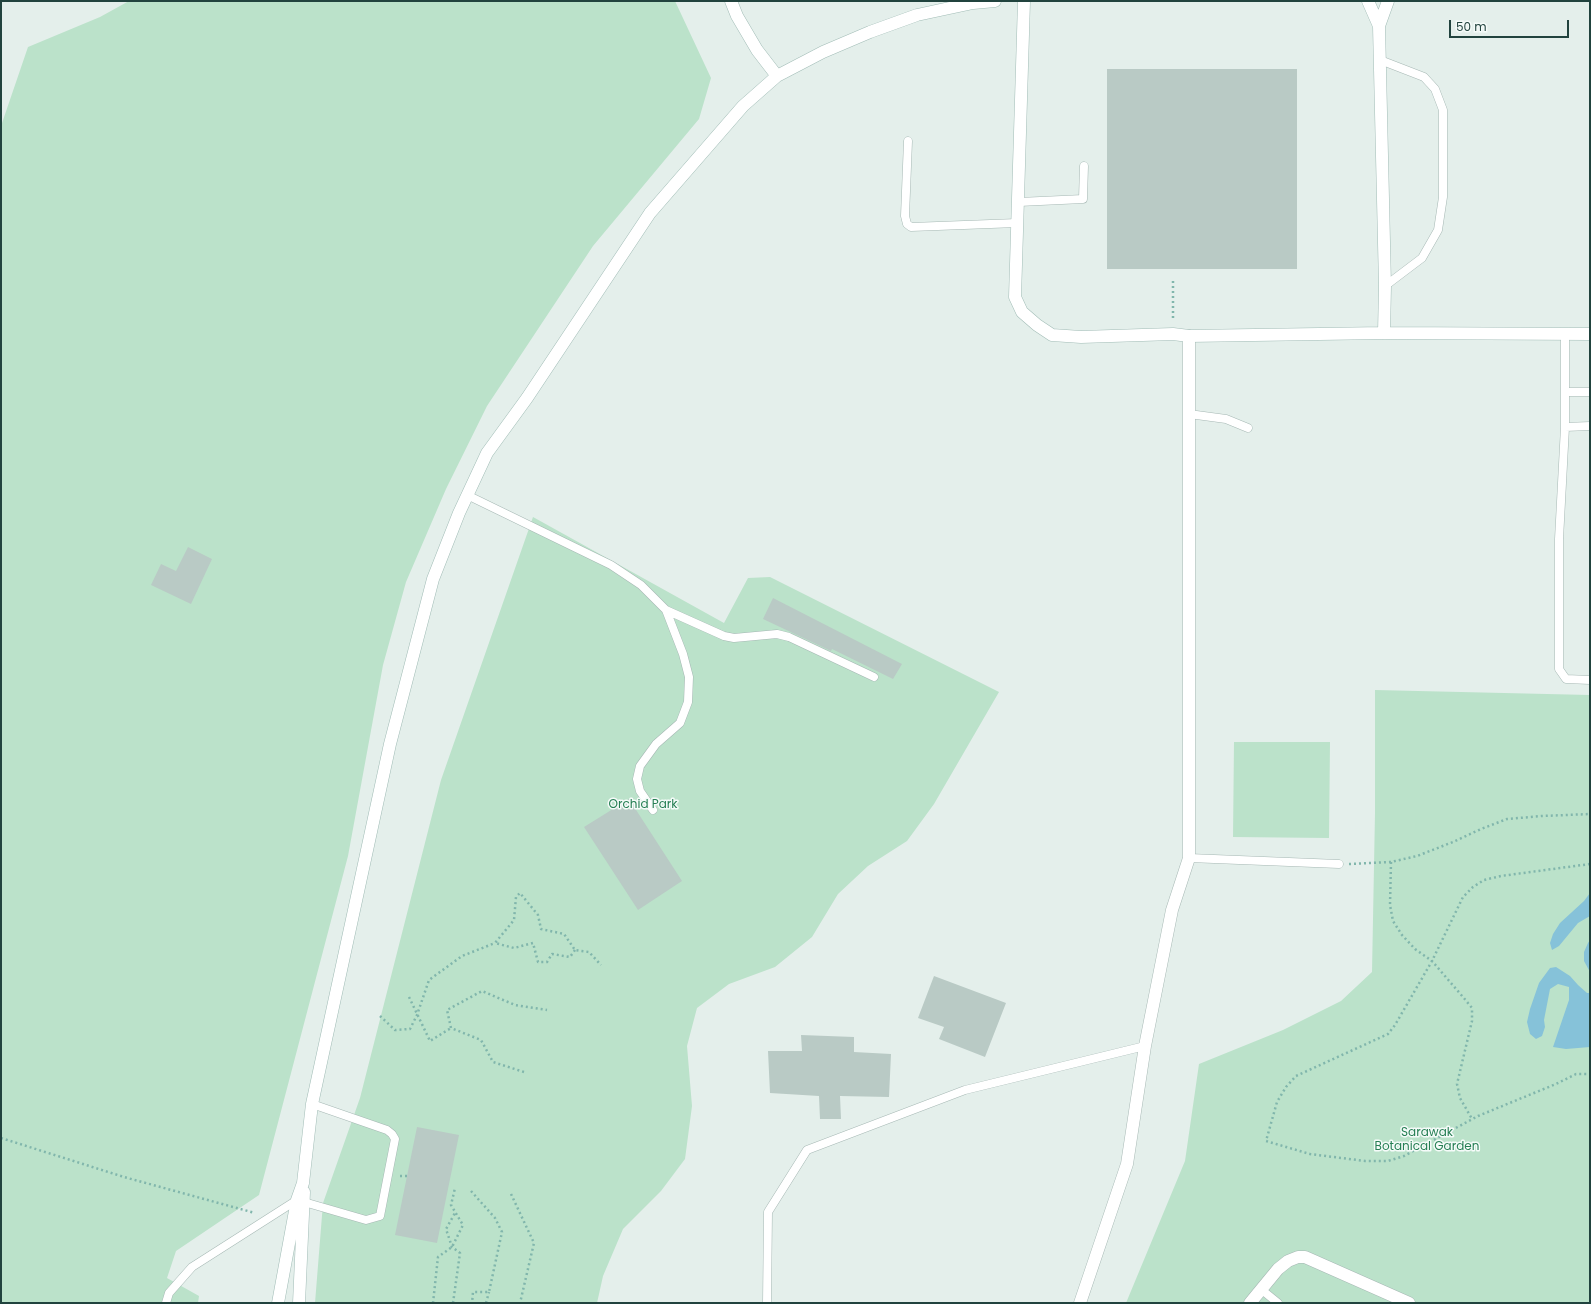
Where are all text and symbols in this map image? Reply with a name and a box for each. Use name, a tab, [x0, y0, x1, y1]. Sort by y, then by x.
scale bar	[1451, 12, 1571, 38]
text: 50 m	[1456, 18, 1487, 35]
park label: Orchid Park	[609, 798, 677, 812]
park label: Sarawak Botanical Garden	[1375, 1126, 1479, 1154]

